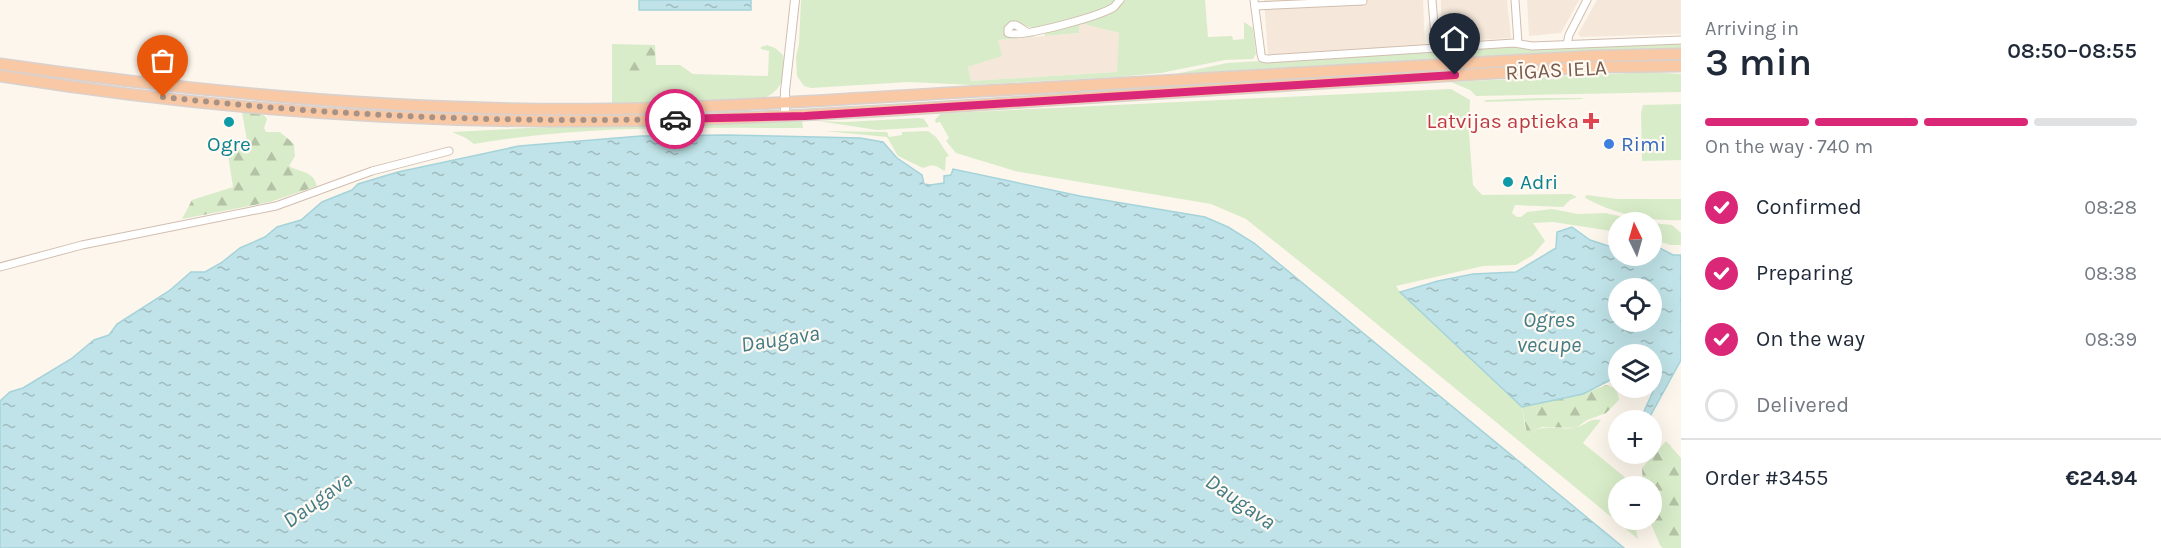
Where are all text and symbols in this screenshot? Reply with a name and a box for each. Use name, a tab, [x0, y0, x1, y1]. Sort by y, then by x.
pin	[1429, 13, 1480, 75]
text: Arriving in	[1705, 17, 1799, 40]
icon: home	[1438, 22, 1471, 55]
pin	[137, 35, 188, 97]
text: 08:50–08:55	[2007, 38, 2137, 64]
text: 3 min	[1705, 39, 1812, 85]
icon: bag	[146, 44, 179, 77]
street label: RĪGAS IELA	[1505, 55, 1607, 85]
courier	[645, 89, 705, 149]
icon: car	[659, 103, 692, 136]
place label: Latvijas aptieka	[1427, 109, 1579, 133]
marker: Latvijas aptieka	[1584, 114, 1598, 128]
marker: Ogre	[222, 115, 236, 129]
place label: Ogre	[207, 132, 251, 156]
place label: Rimi	[1621, 132, 1666, 156]
text: On the way · 740 m	[1705, 135, 1873, 158]
marker: Rimi	[1602, 137, 1616, 151]
place label: Adri	[1520, 170, 1558, 194]
marker: Adri	[1501, 175, 1515, 189]
icon: check	[1705, 191, 1738, 224]
text: Confirmed	[1756, 194, 1862, 220]
text: 08:28	[2084, 196, 2137, 219]
north arrow	[1608, 212, 1662, 266]
map controls	[1608, 212, 1662, 530]
icon: check	[1705, 257, 1738, 290]
text: Preparing	[1756, 260, 1853, 286]
text: 08:38	[2084, 262, 2137, 285]
button: locate	[1608, 278, 1662, 332]
water label: Ogres vecupe	[1517, 307, 1581, 358]
water label: Daugava	[739, 320, 821, 358]
icon: check	[1705, 323, 1738, 356]
text: On the way	[1756, 326, 1865, 352]
text: 08:39	[2085, 328, 2137, 351]
button: layers	[1608, 344, 1662, 398]
text: Delivered	[1756, 392, 1849, 418]
button: +	[1608, 410, 1662, 464]
text: Order #3455	[1705, 465, 1829, 491]
text: €24.94	[2065, 465, 2137, 491]
water label: Daugava	[278, 466, 357, 534]
water label: Daugava	[1200, 468, 1280, 535]
button: −	[1608, 476, 1662, 530]

